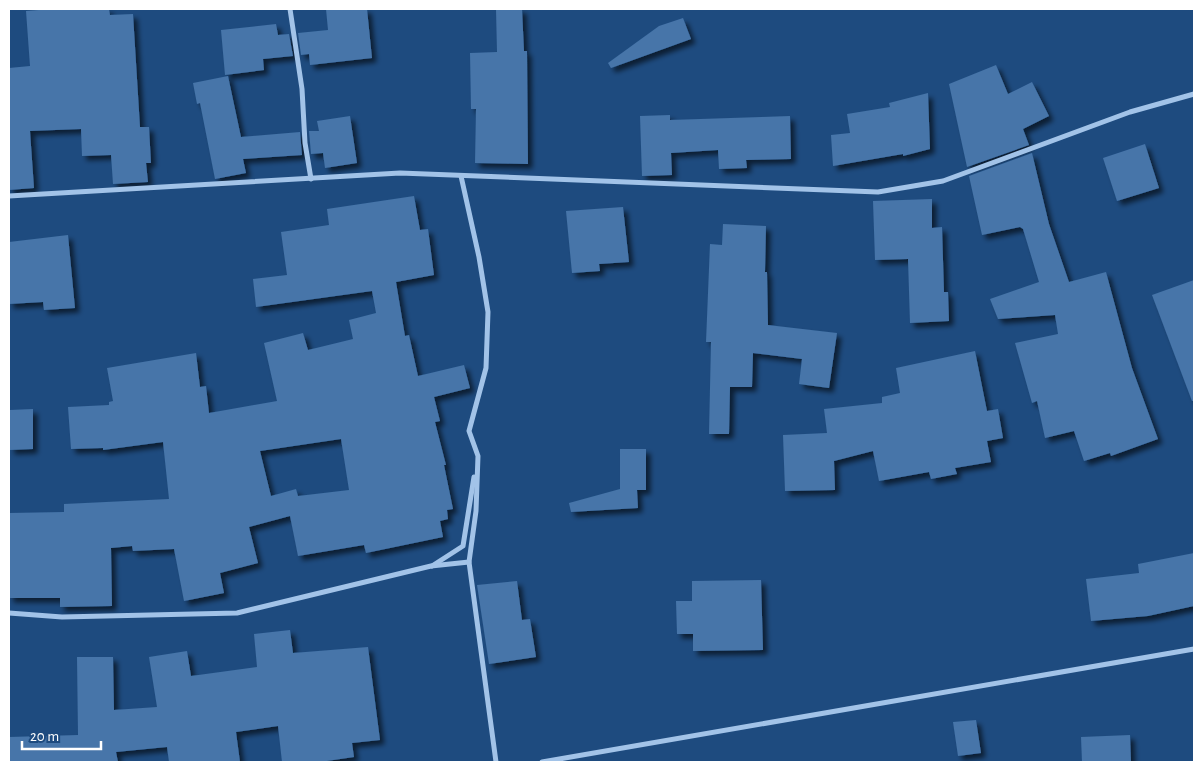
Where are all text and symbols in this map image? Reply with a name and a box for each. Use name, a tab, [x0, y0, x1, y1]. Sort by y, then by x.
scale bar	[22, 718, 101, 750]
text: 20 m	[30, 729, 59, 744]

